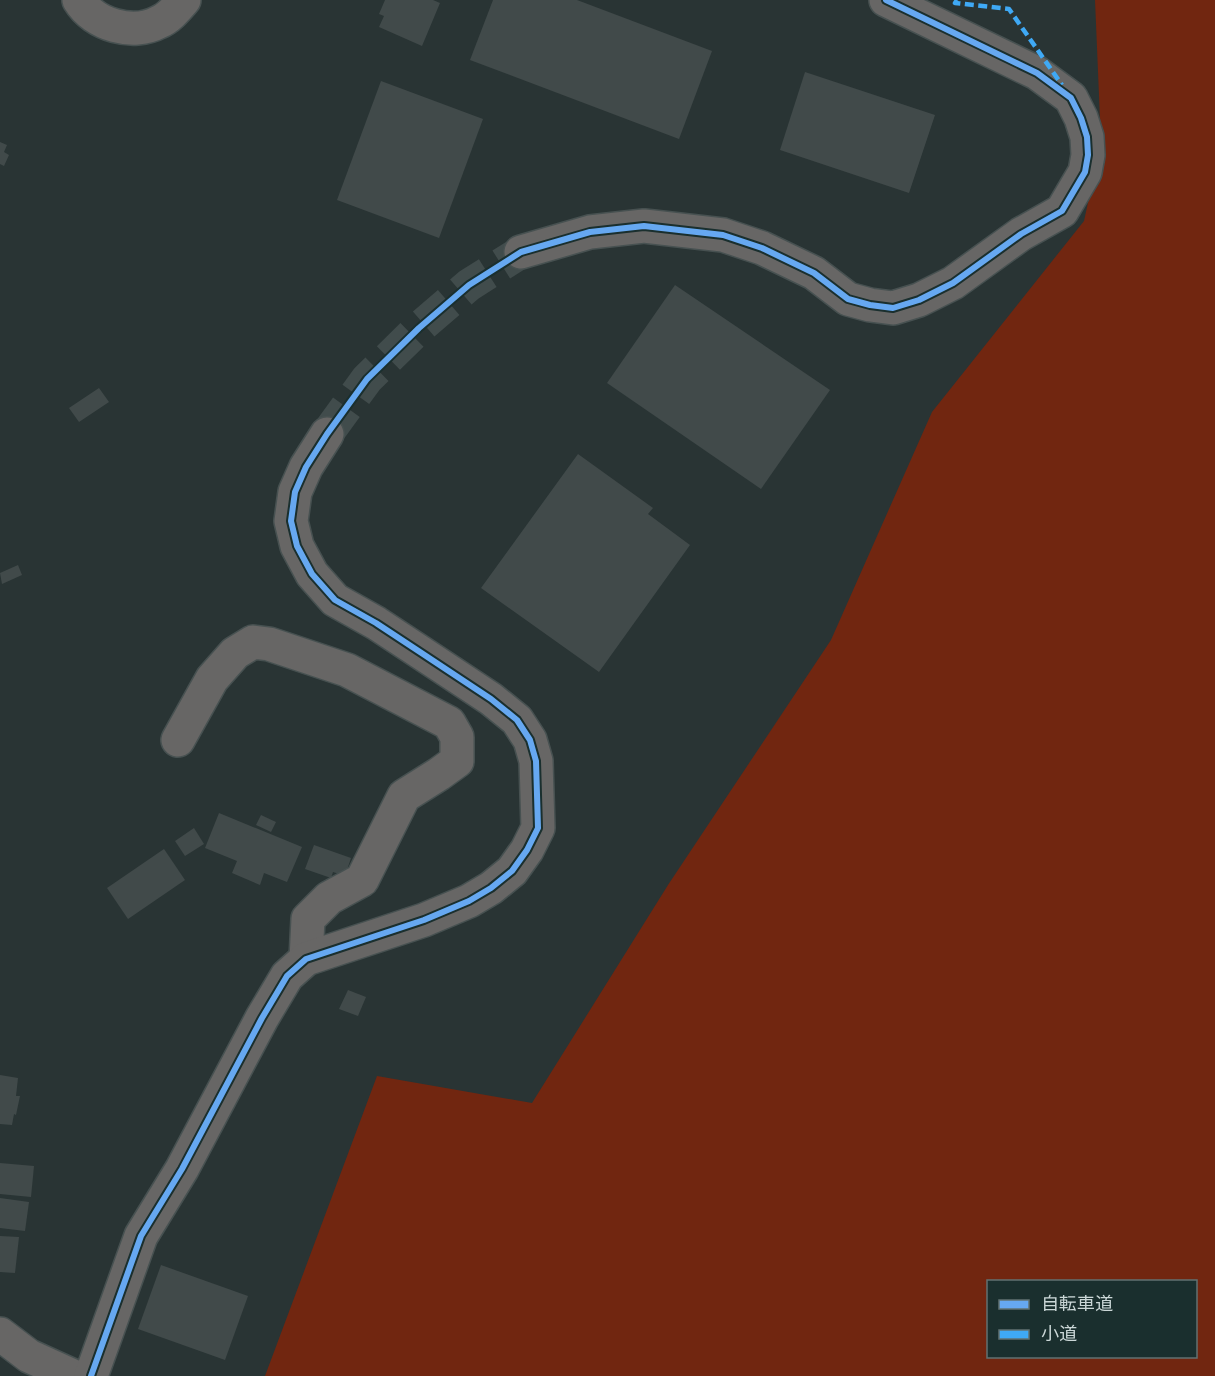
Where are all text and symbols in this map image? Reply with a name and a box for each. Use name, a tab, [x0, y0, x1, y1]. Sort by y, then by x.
legend	[987, 1280, 1197, 1358]
text: 自転車道	[1041, 1294, 1113, 1314]
text: 小道	[1041, 1324, 1077, 1344]

